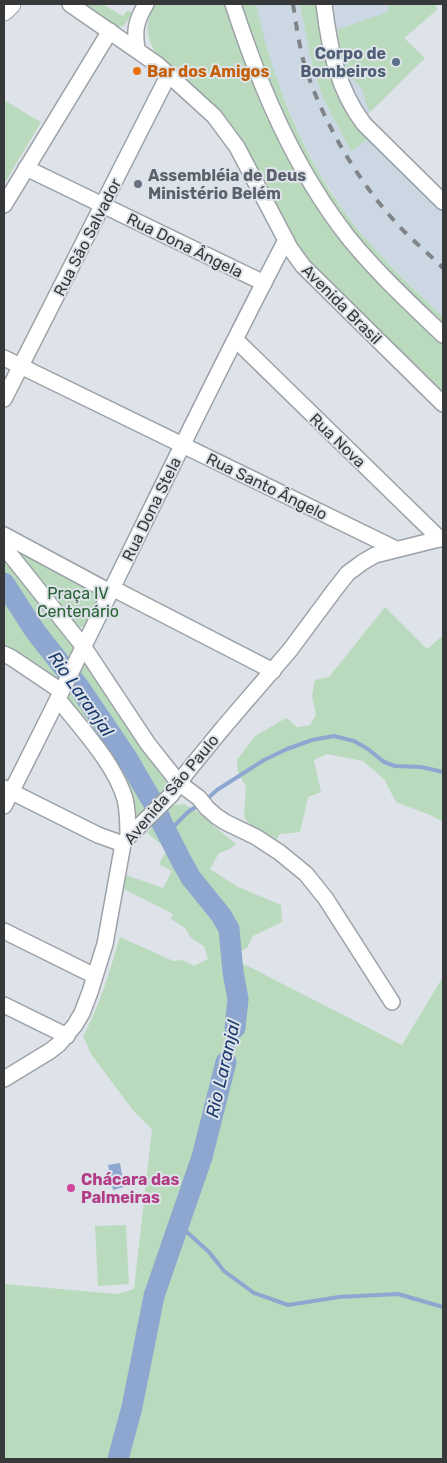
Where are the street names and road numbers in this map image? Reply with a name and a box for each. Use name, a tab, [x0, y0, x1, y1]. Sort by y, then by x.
street label: Rua São Salvador	[50, 175, 125, 299]
street label: Rua Dona Ângela	[124, 209, 246, 282]
street label: Avenida Brasil	[298, 261, 385, 348]
street label: Rua Nova	[306, 409, 370, 472]
street label: Rua Santo Ângelo	[203, 449, 330, 524]
street label: Rua Dona Stela	[118, 454, 185, 564]
street label: Avenida São Paulo	[120, 731, 223, 848]

